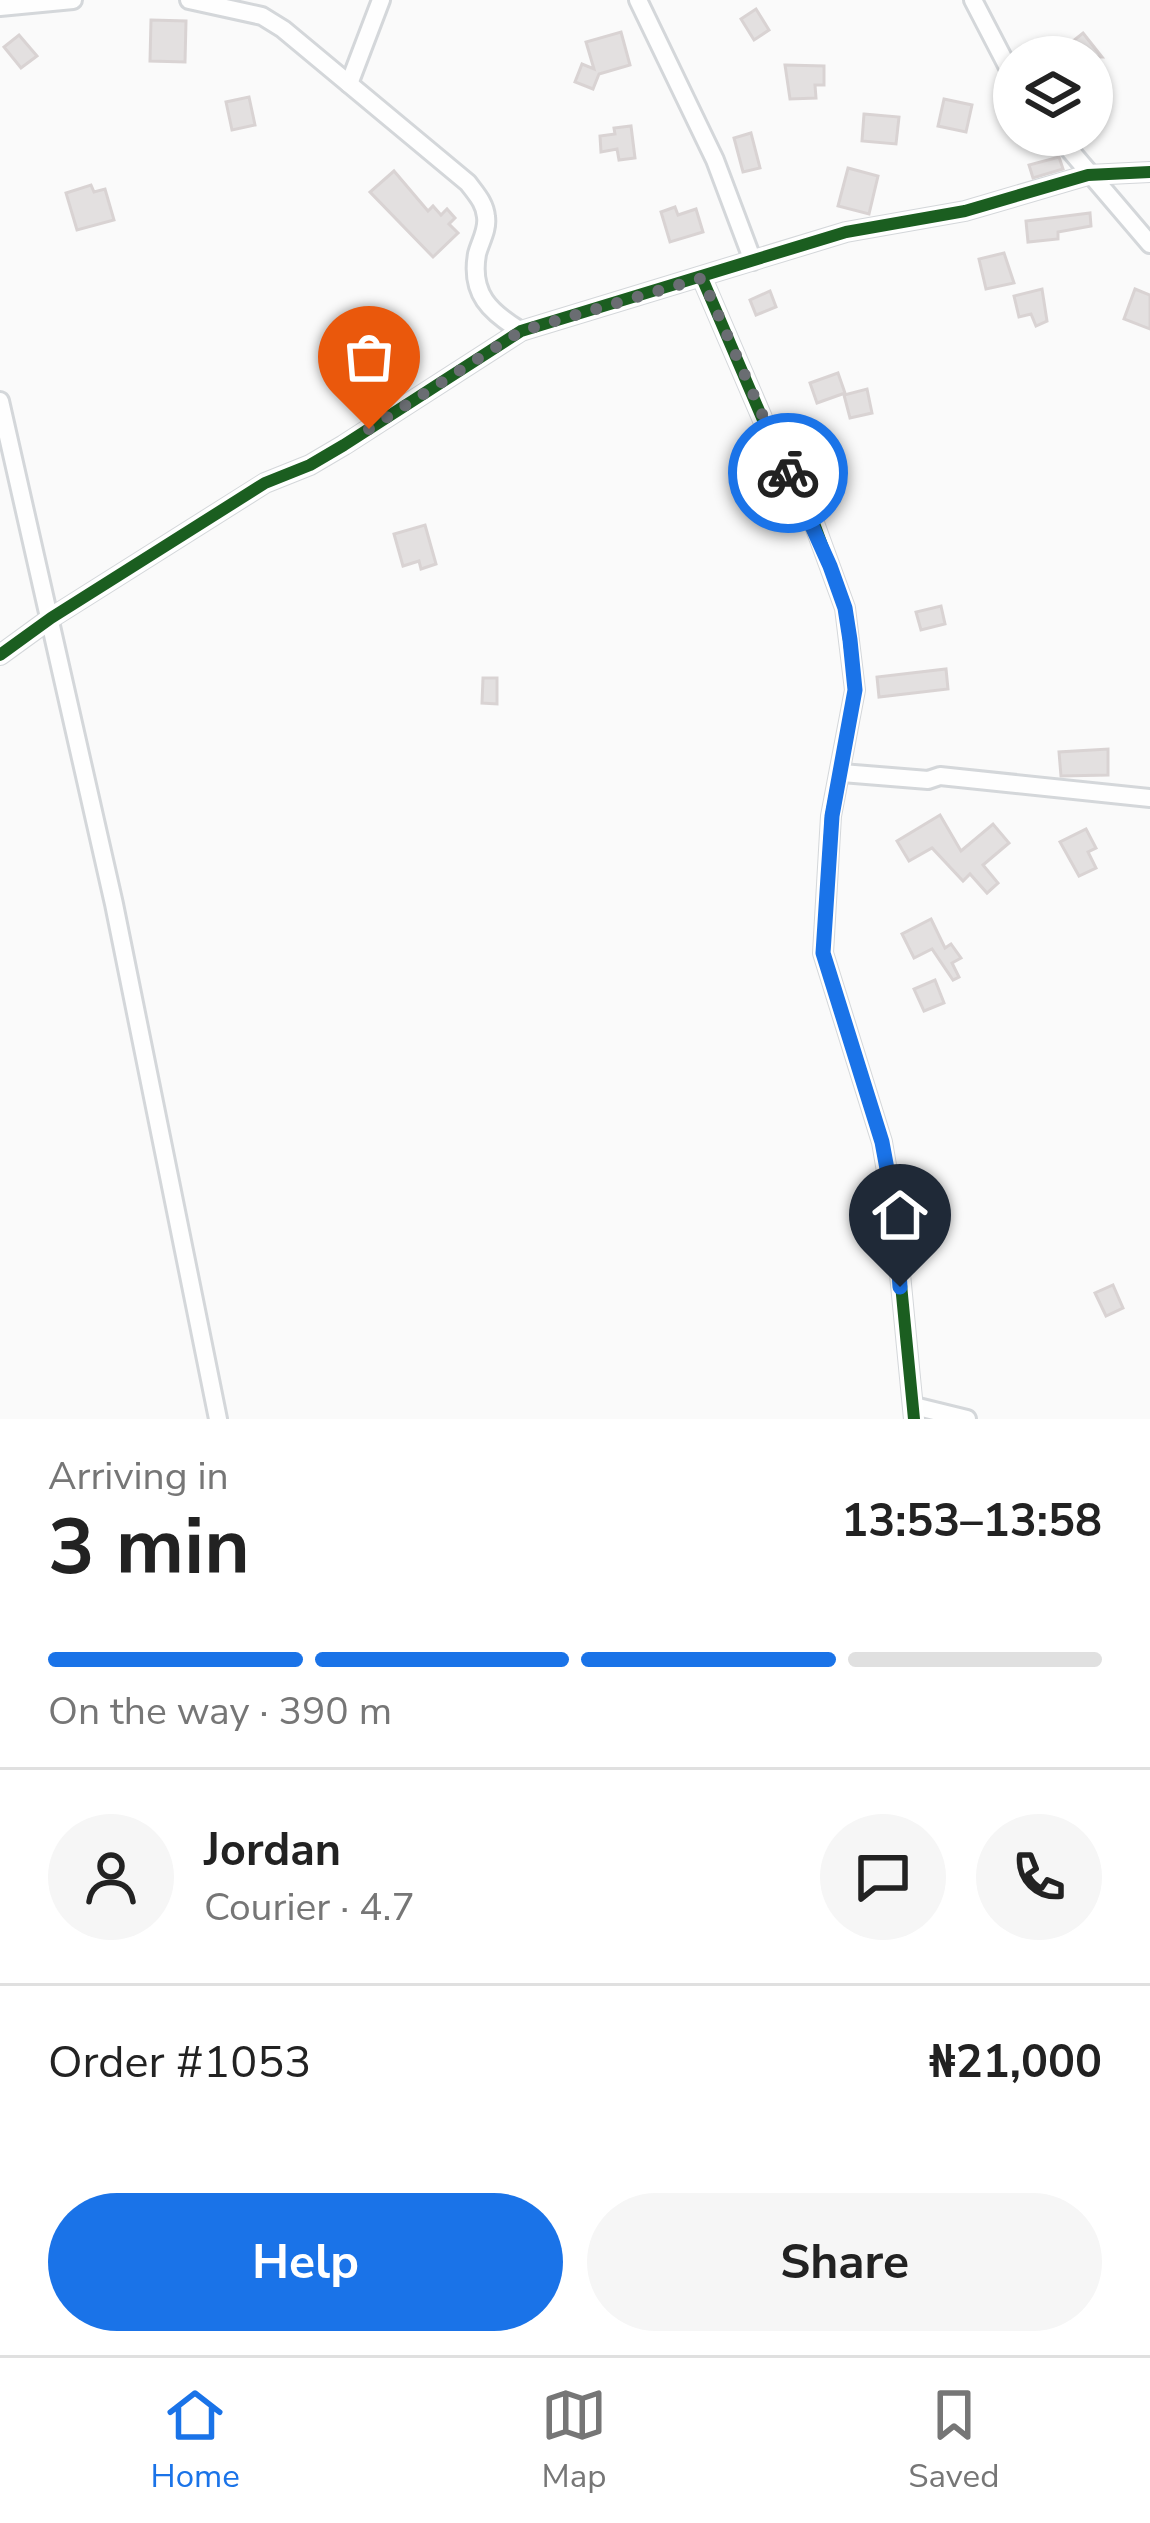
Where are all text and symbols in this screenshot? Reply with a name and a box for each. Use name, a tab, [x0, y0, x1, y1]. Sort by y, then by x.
map controls	[993, 36, 1113, 156]
button: layers	[993, 36, 1113, 156]
pin	[318, 306, 420, 429]
icon: bag	[336, 324, 402, 390]
courier	[728, 413, 848, 533]
icon: bike	[755, 440, 821, 506]
pin	[849, 1164, 951, 1287]
icon: home	[867, 1182, 933, 1248]
text: Arriving in	[48, 1450, 229, 1503]
text: 13:53–13:58	[841, 1491, 1102, 1552]
text: 3 min	[48, 1494, 250, 1601]
text: On the way · 390 m	[48, 1685, 392, 1738]
button: person	[48, 1814, 174, 1940]
button: chat	[820, 1814, 946, 1940]
button: phone	[976, 1814, 1102, 1940]
text: Jordan	[204, 1820, 341, 1881]
text: Courier · 4.7	[204, 1881, 415, 1934]
text: Order #1053	[48, 2032, 311, 2093]
text: ₦21,000	[929, 2032, 1102, 2093]
button: Help	[48, 2193, 563, 2331]
button: Share	[587, 2193, 1102, 2331]
tab: Home	[151, 2382, 240, 2499]
tab: Map	[541, 2382, 607, 2499]
tab: Saved	[908, 2382, 999, 2499]

